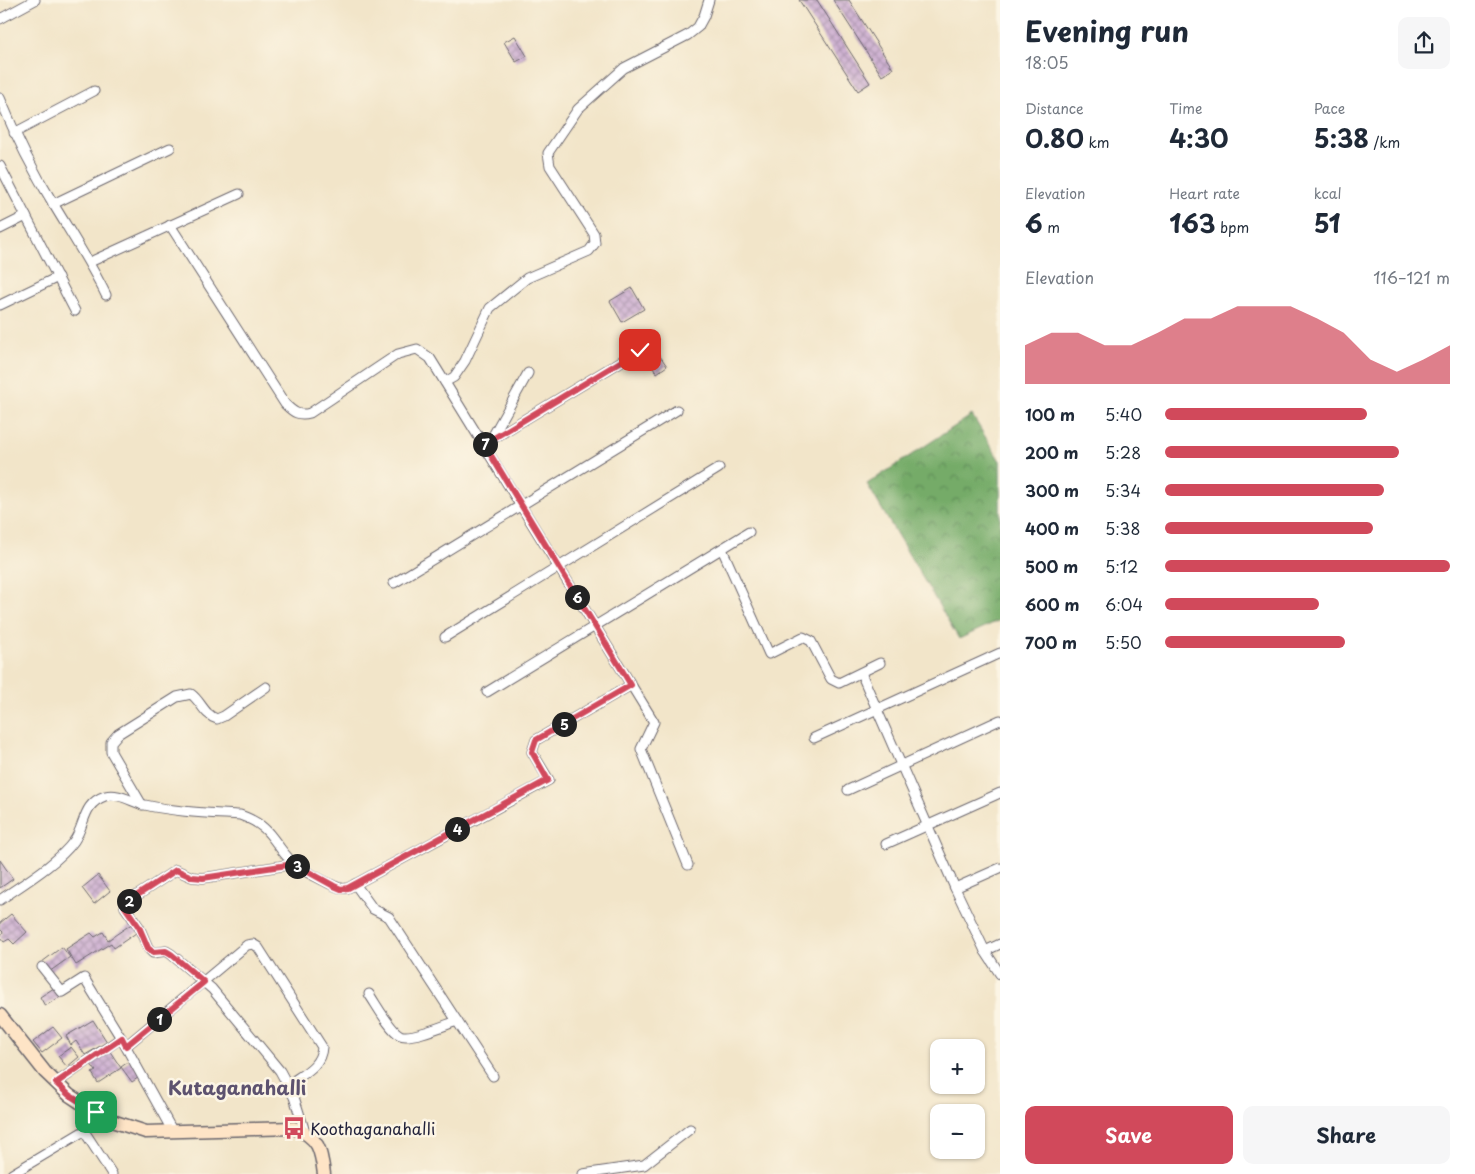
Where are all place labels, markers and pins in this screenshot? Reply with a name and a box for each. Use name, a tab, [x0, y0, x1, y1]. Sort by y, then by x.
pin	[619, 329, 661, 371]
pin: 7	[472, 432, 498, 456]
pin: 6	[564, 584, 590, 610]
pin: 5	[552, 712, 576, 736]
pin: 4	[444, 816, 470, 842]
pin: 3	[284, 854, 310, 878]
pin: 2	[116, 888, 142, 914]
pin: 1	[146, 1006, 172, 1032]
pin	[75, 1091, 117, 1133]
bus stop icon: Koothaganahalli	[281, 1115, 307, 1141]
place label: Koothaganahalli	[310, 1116, 435, 1140]

